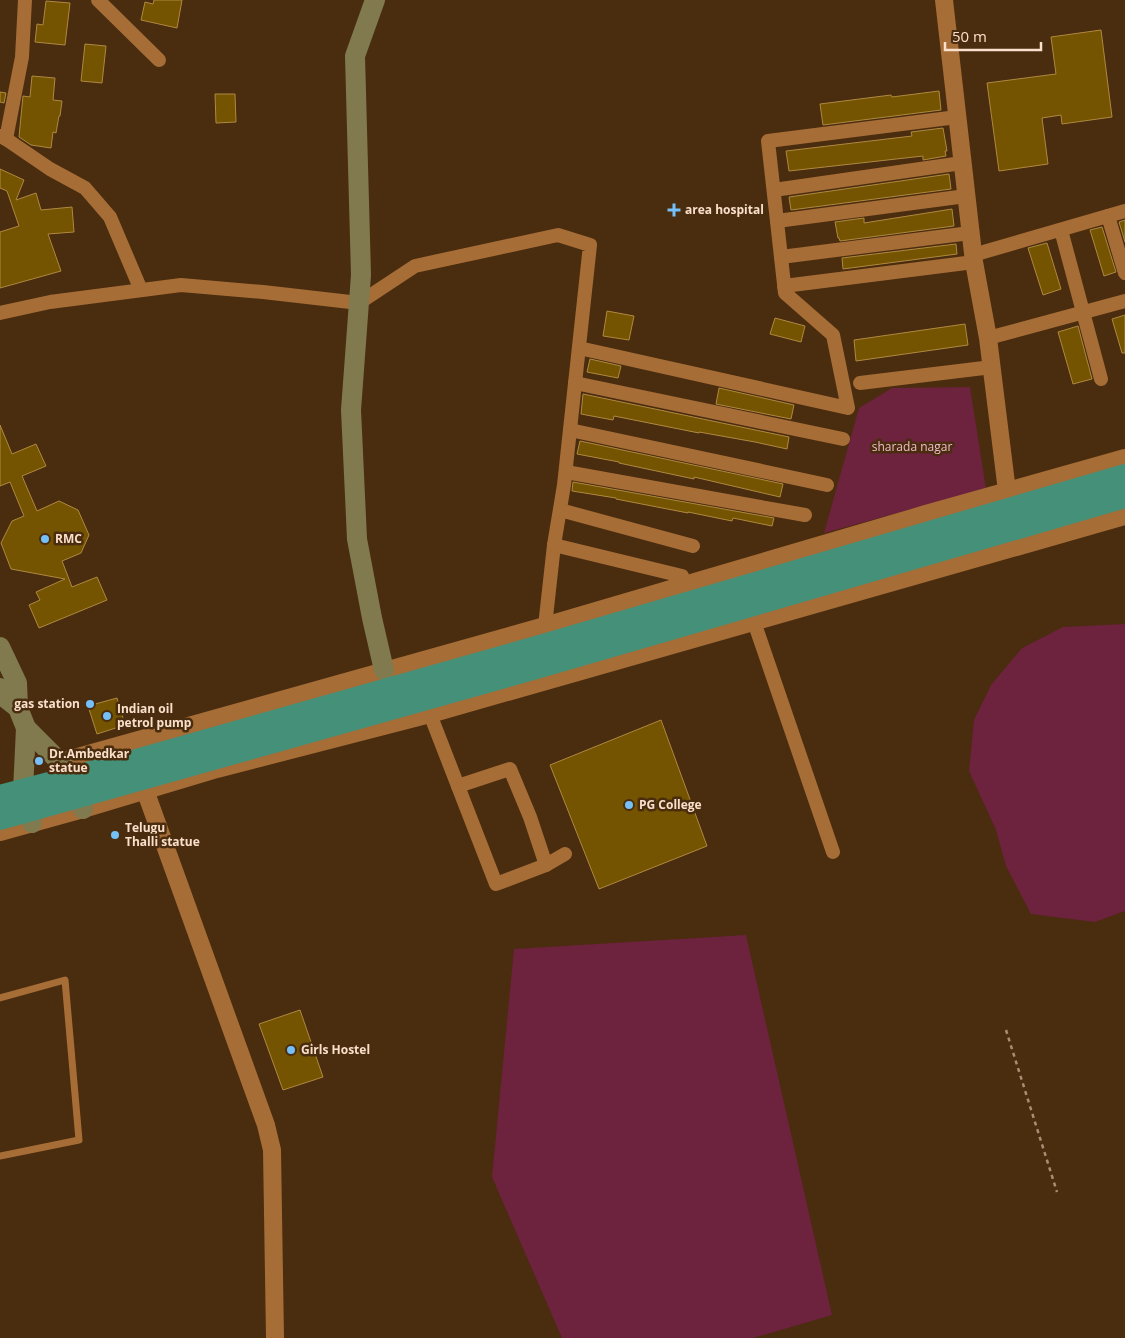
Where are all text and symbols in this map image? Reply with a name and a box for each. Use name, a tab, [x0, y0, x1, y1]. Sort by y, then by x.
scale bar	[945, 20, 1041, 52]
text: 50 m	[952, 26, 987, 46]
place label: area hospital	[685, 201, 764, 218]
marker: area hospital	[667, 203, 681, 217]
park label: sharada nagar	[872, 438, 952, 455]
place label: RMC	[55, 530, 82, 547]
marker: RMC	[39, 533, 51, 545]
place label: gas station	[14, 695, 80, 712]
marker: gas station	[84, 698, 96, 710]
place label: Indian oil petrol pump	[117, 700, 192, 731]
marker: Indian oil petrol pump	[101, 710, 113, 722]
place label: Dr.Ambedkar statue	[49, 745, 130, 776]
marker: Dr.Ambedkar statue	[33, 755, 45, 767]
place label: PG College	[639, 796, 702, 813]
marker: PG College	[623, 799, 635, 811]
place label: Telugu Thalli statue	[125, 819, 200, 850]
marker: Telugu Thalli statue	[109, 829, 121, 841]
place label: Girls Hostel	[301, 1041, 370, 1058]
marker: Girls Hostel	[285, 1044, 297, 1056]

